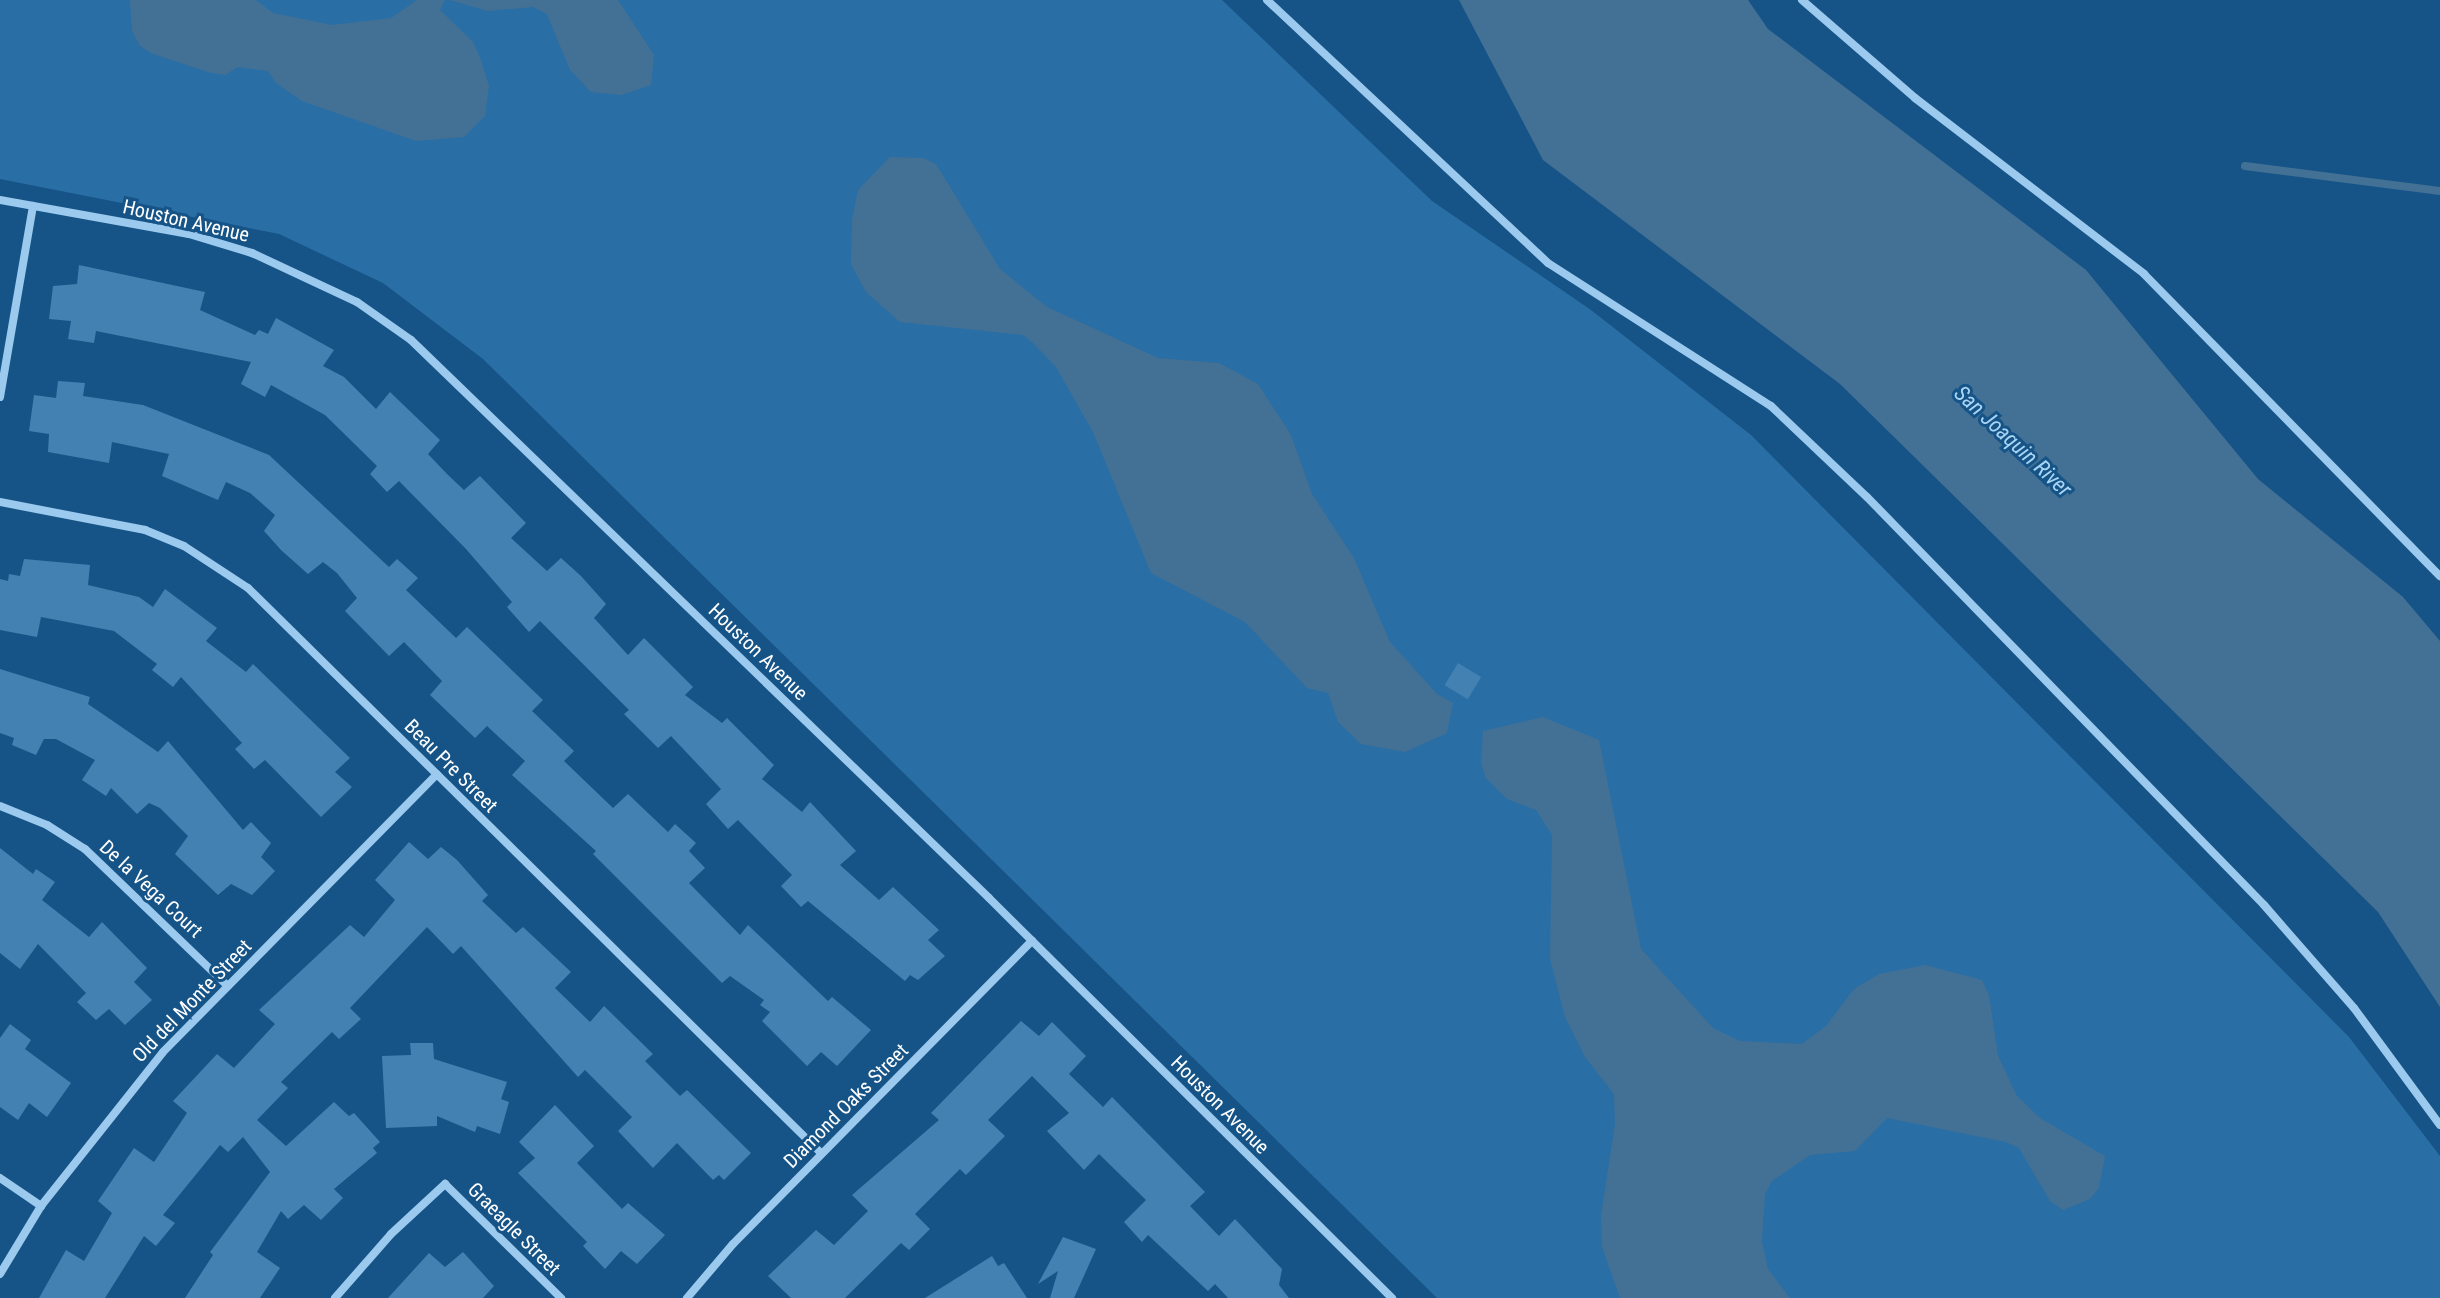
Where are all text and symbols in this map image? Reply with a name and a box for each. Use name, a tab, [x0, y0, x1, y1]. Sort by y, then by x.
street label: Houston Avenue	[121, 195, 251, 247]
water label: San Joaquin River	[1949, 380, 2077, 502]
street label: Houston Avenue	[703, 599, 813, 705]
street label: Beau Pre Street	[399, 714, 503, 818]
street label: De la Vega Court	[95, 835, 207, 943]
street label: Old del Monte Street	[127, 935, 257, 1067]
street label: Diamond Oaks Street	[779, 1039, 913, 1173]
street label: Houston Avenue	[1166, 1051, 1274, 1159]
street label: Graeagle Street	[463, 1178, 565, 1280]

